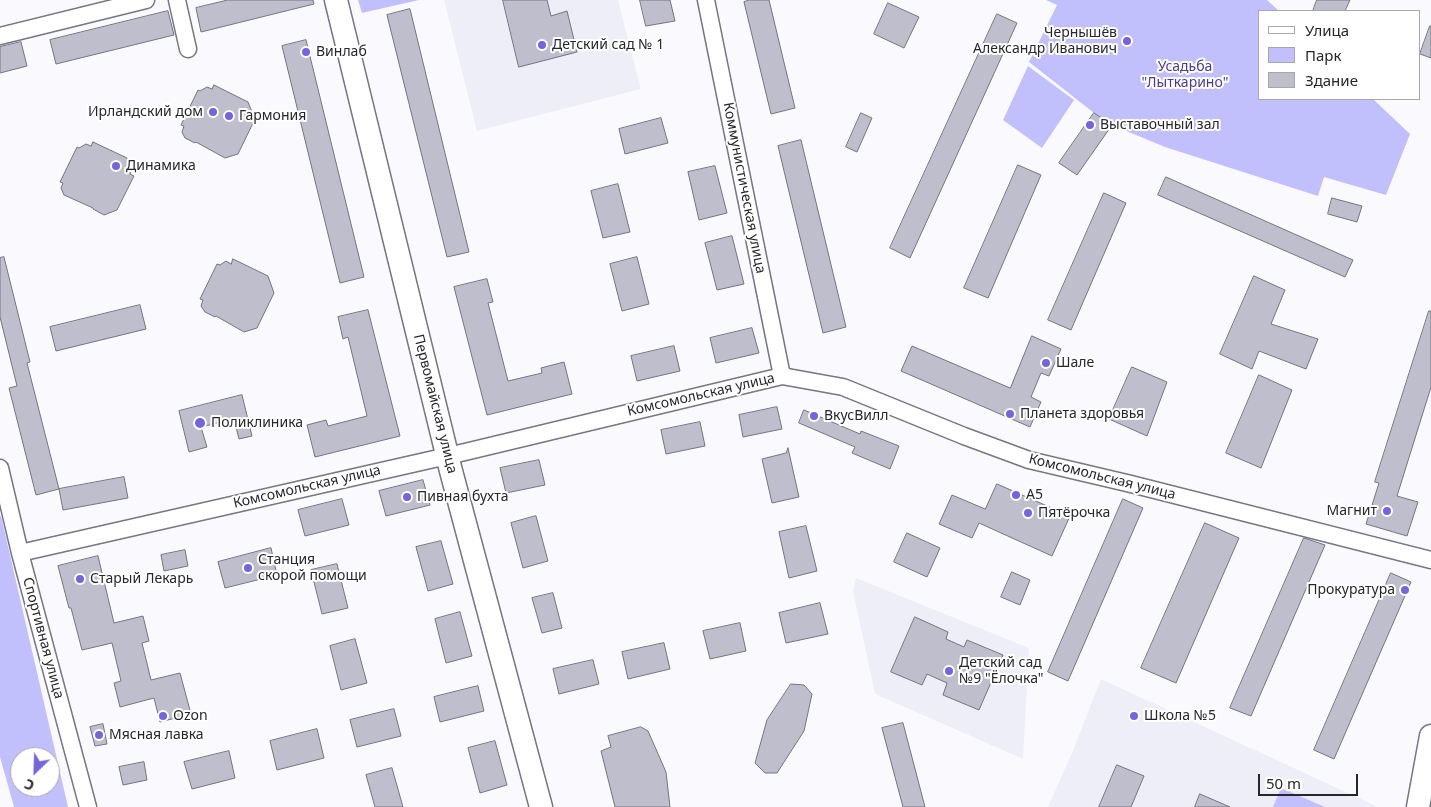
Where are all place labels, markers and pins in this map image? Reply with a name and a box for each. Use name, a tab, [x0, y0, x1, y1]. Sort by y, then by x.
place label: Чернышёв Александр Иванович	[973, 25, 1117, 58]
marker: Чернышёв Александр Иванович	[1121, 35, 1133, 47]
place label: Детский сад № 1	[552, 37, 664, 53]
marker: Детский сад № 1	[536, 39, 548, 51]
place label: Винлаб	[316, 44, 367, 60]
marker: Винлаб	[300, 46, 312, 58]
place label: Ирландский дом	[88, 104, 203, 120]
marker: Ирландский дом	[207, 106, 219, 118]
place label: Гармония	[239, 108, 306, 124]
marker: Гармония	[223, 110, 235, 122]
place label: Выставочный зал	[1100, 117, 1220, 133]
marker: Выставочный зал	[1084, 119, 1096, 131]
place label: Динамика	[126, 158, 196, 174]
marker: Динамика	[110, 160, 122, 172]
place label: Шале	[1056, 355, 1094, 371]
marker: Шале	[1040, 357, 1052, 369]
place label: Планета здоровья	[1020, 406, 1144, 422]
place label: ВкусВилл	[824, 408, 888, 424]
marker: Планета здоровья	[1004, 408, 1016, 420]
marker: ВкусВилл	[808, 410, 820, 422]
place label: Поликлиника	[211, 415, 303, 431]
marker: Поликлиника	[193, 416, 207, 430]
place label: А5	[1026, 487, 1043, 503]
place label: Пивная бухта	[417, 489, 508, 505]
marker: А5	[1010, 489, 1022, 501]
marker: Пивная бухта	[401, 491, 413, 503]
place label: Магнит	[1327, 503, 1377, 519]
place label: Пятёрочка	[1038, 505, 1110, 521]
marker: Магнит	[1381, 505, 1393, 517]
marker: Пятёрочка	[1022, 507, 1034, 519]
place label: Станция скорой помощи	[258, 552, 367, 584]
marker: Станция скорой помощи	[242, 562, 254, 574]
place label: Старый Лекарь	[90, 571, 193, 587]
marker: Старый Лекарь	[74, 573, 86, 585]
place label: Прокуратура	[1307, 582, 1395, 598]
marker: Прокуратура	[1399, 584, 1411, 596]
place label: Детский сад №9 "Ёлочка"	[959, 655, 1044, 688]
marker: Детский сад №9 "Ёлочка"	[943, 665, 955, 677]
place label: Ozon	[173, 708, 208, 724]
place label: Школа №5	[1144, 708, 1216, 724]
marker: Ozon	[157, 710, 169, 722]
marker: Школа №5	[1128, 710, 1140, 722]
place label: Мясная лавка	[109, 727, 204, 743]
marker: Мясная лавка	[93, 729, 105, 741]

